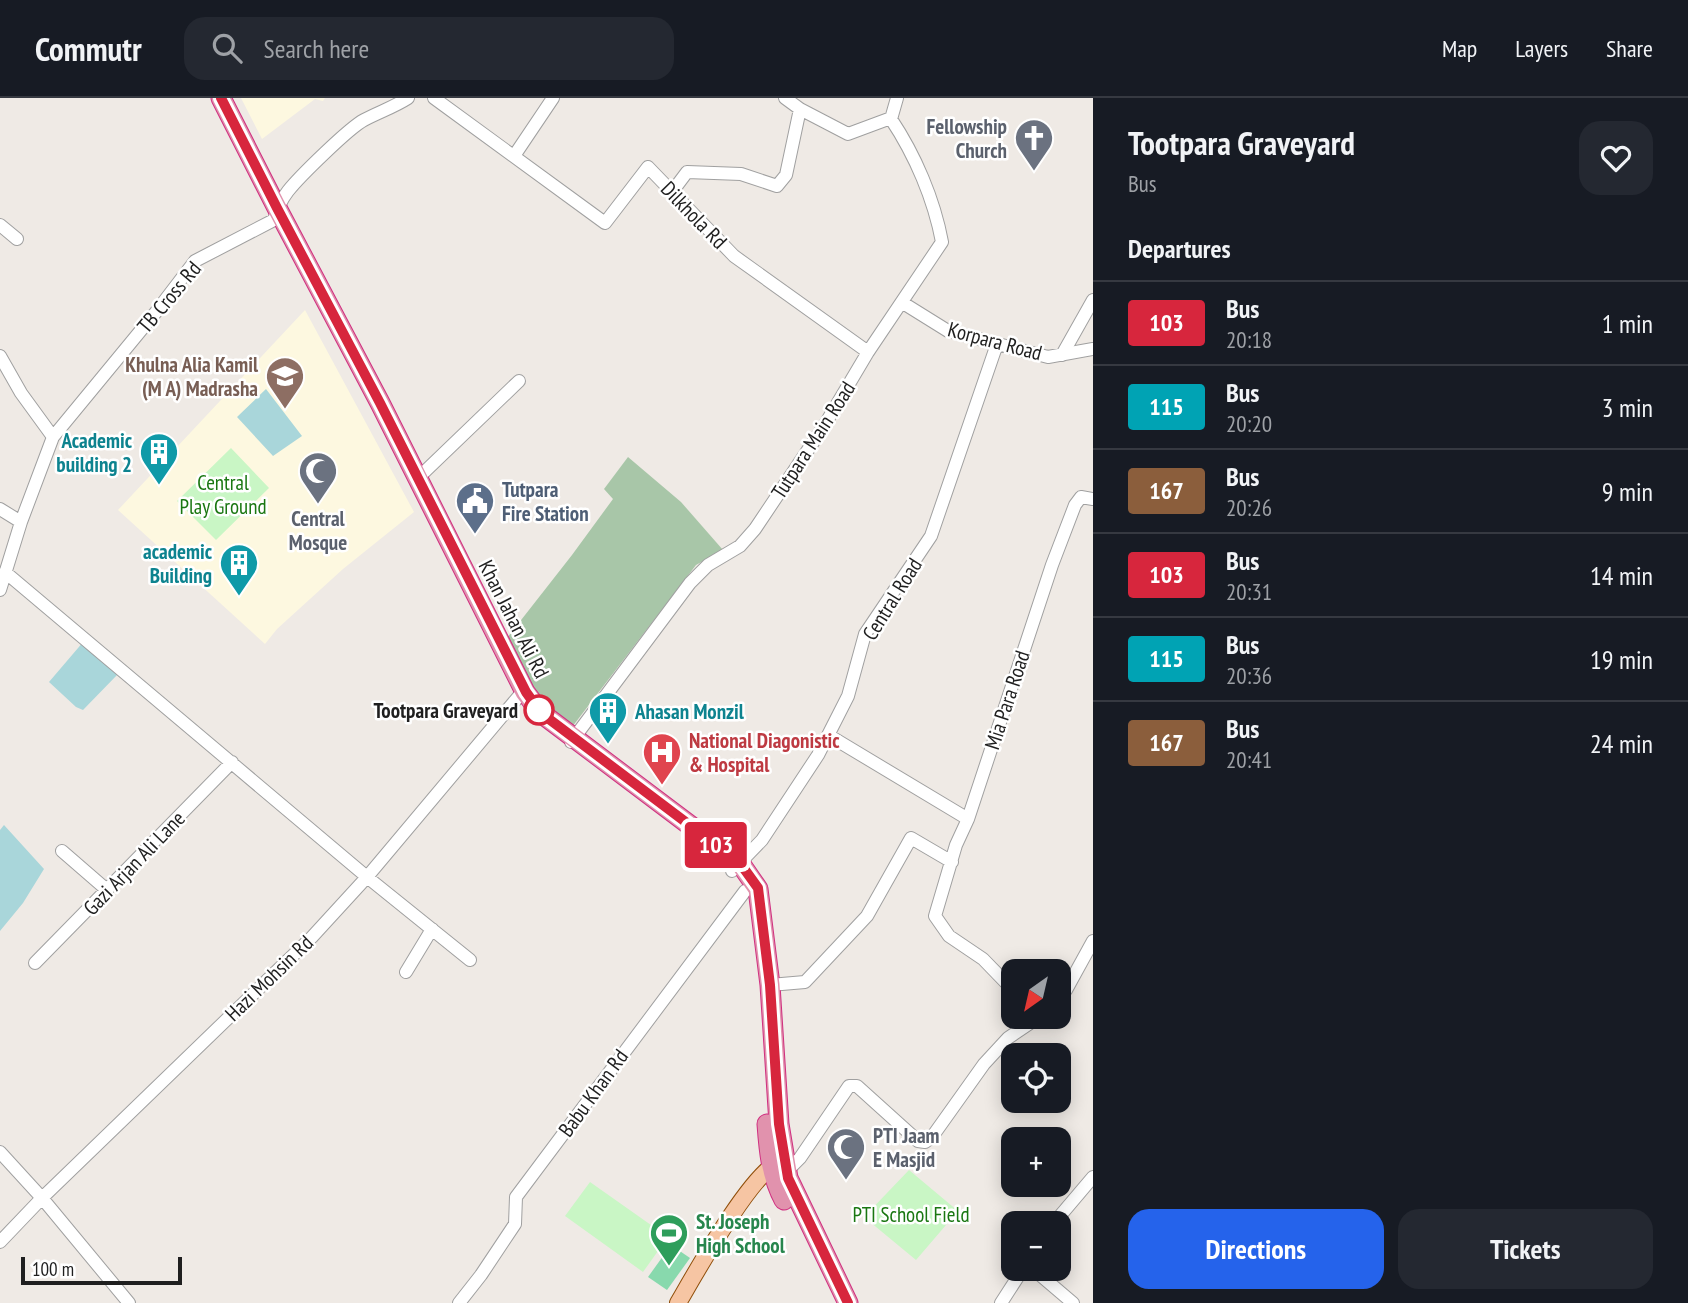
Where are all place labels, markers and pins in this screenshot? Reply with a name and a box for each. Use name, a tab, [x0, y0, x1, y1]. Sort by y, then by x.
place label: Fellowship Church	[926, 113, 1007, 164]
church icon: Fellowship Church	[1013, 117, 1055, 172]
place label: Khulna Alia Kamil (M A) Madrasha	[125, 351, 259, 402]
school or university icon: Khulna Alia Kamil (M A) Madrasha	[264, 355, 306, 410]
place label: Academic building 2	[56, 427, 133, 478]
building icon: Academic building 2	[138, 431, 180, 486]
mosque icon: Central Mosque	[297, 450, 339, 505]
place label: Tutpara Fire Station	[502, 476, 589, 527]
public building icon: Tutpara Fire Station	[454, 480, 496, 535]
place label: Central Mosque	[289, 505, 347, 556]
place label: academic Building	[143, 538, 213, 589]
building icon: academic Building	[218, 542, 260, 597]
building icon: Ahasan Monzil	[587, 690, 629, 745]
marker: Tootpara Graveyard	[524, 695, 554, 725]
place label: Tootpara Graveyard	[374, 697, 518, 724]
place label: Ahasan Monzil	[634, 698, 745, 725]
place label: National Diagonistic & Hospital	[689, 727, 840, 778]
hospital icon: National Diagonistic & Hospital	[641, 731, 683, 786]
place label: PTI Jaam E Masjid	[873, 1122, 940, 1173]
mosque icon: PTI Jaam E Masjid	[825, 1126, 867, 1181]
place label: St. Joseph High School	[696, 1208, 786, 1259]
sports icon: St. Joseph High School	[648, 1212, 690, 1267]

